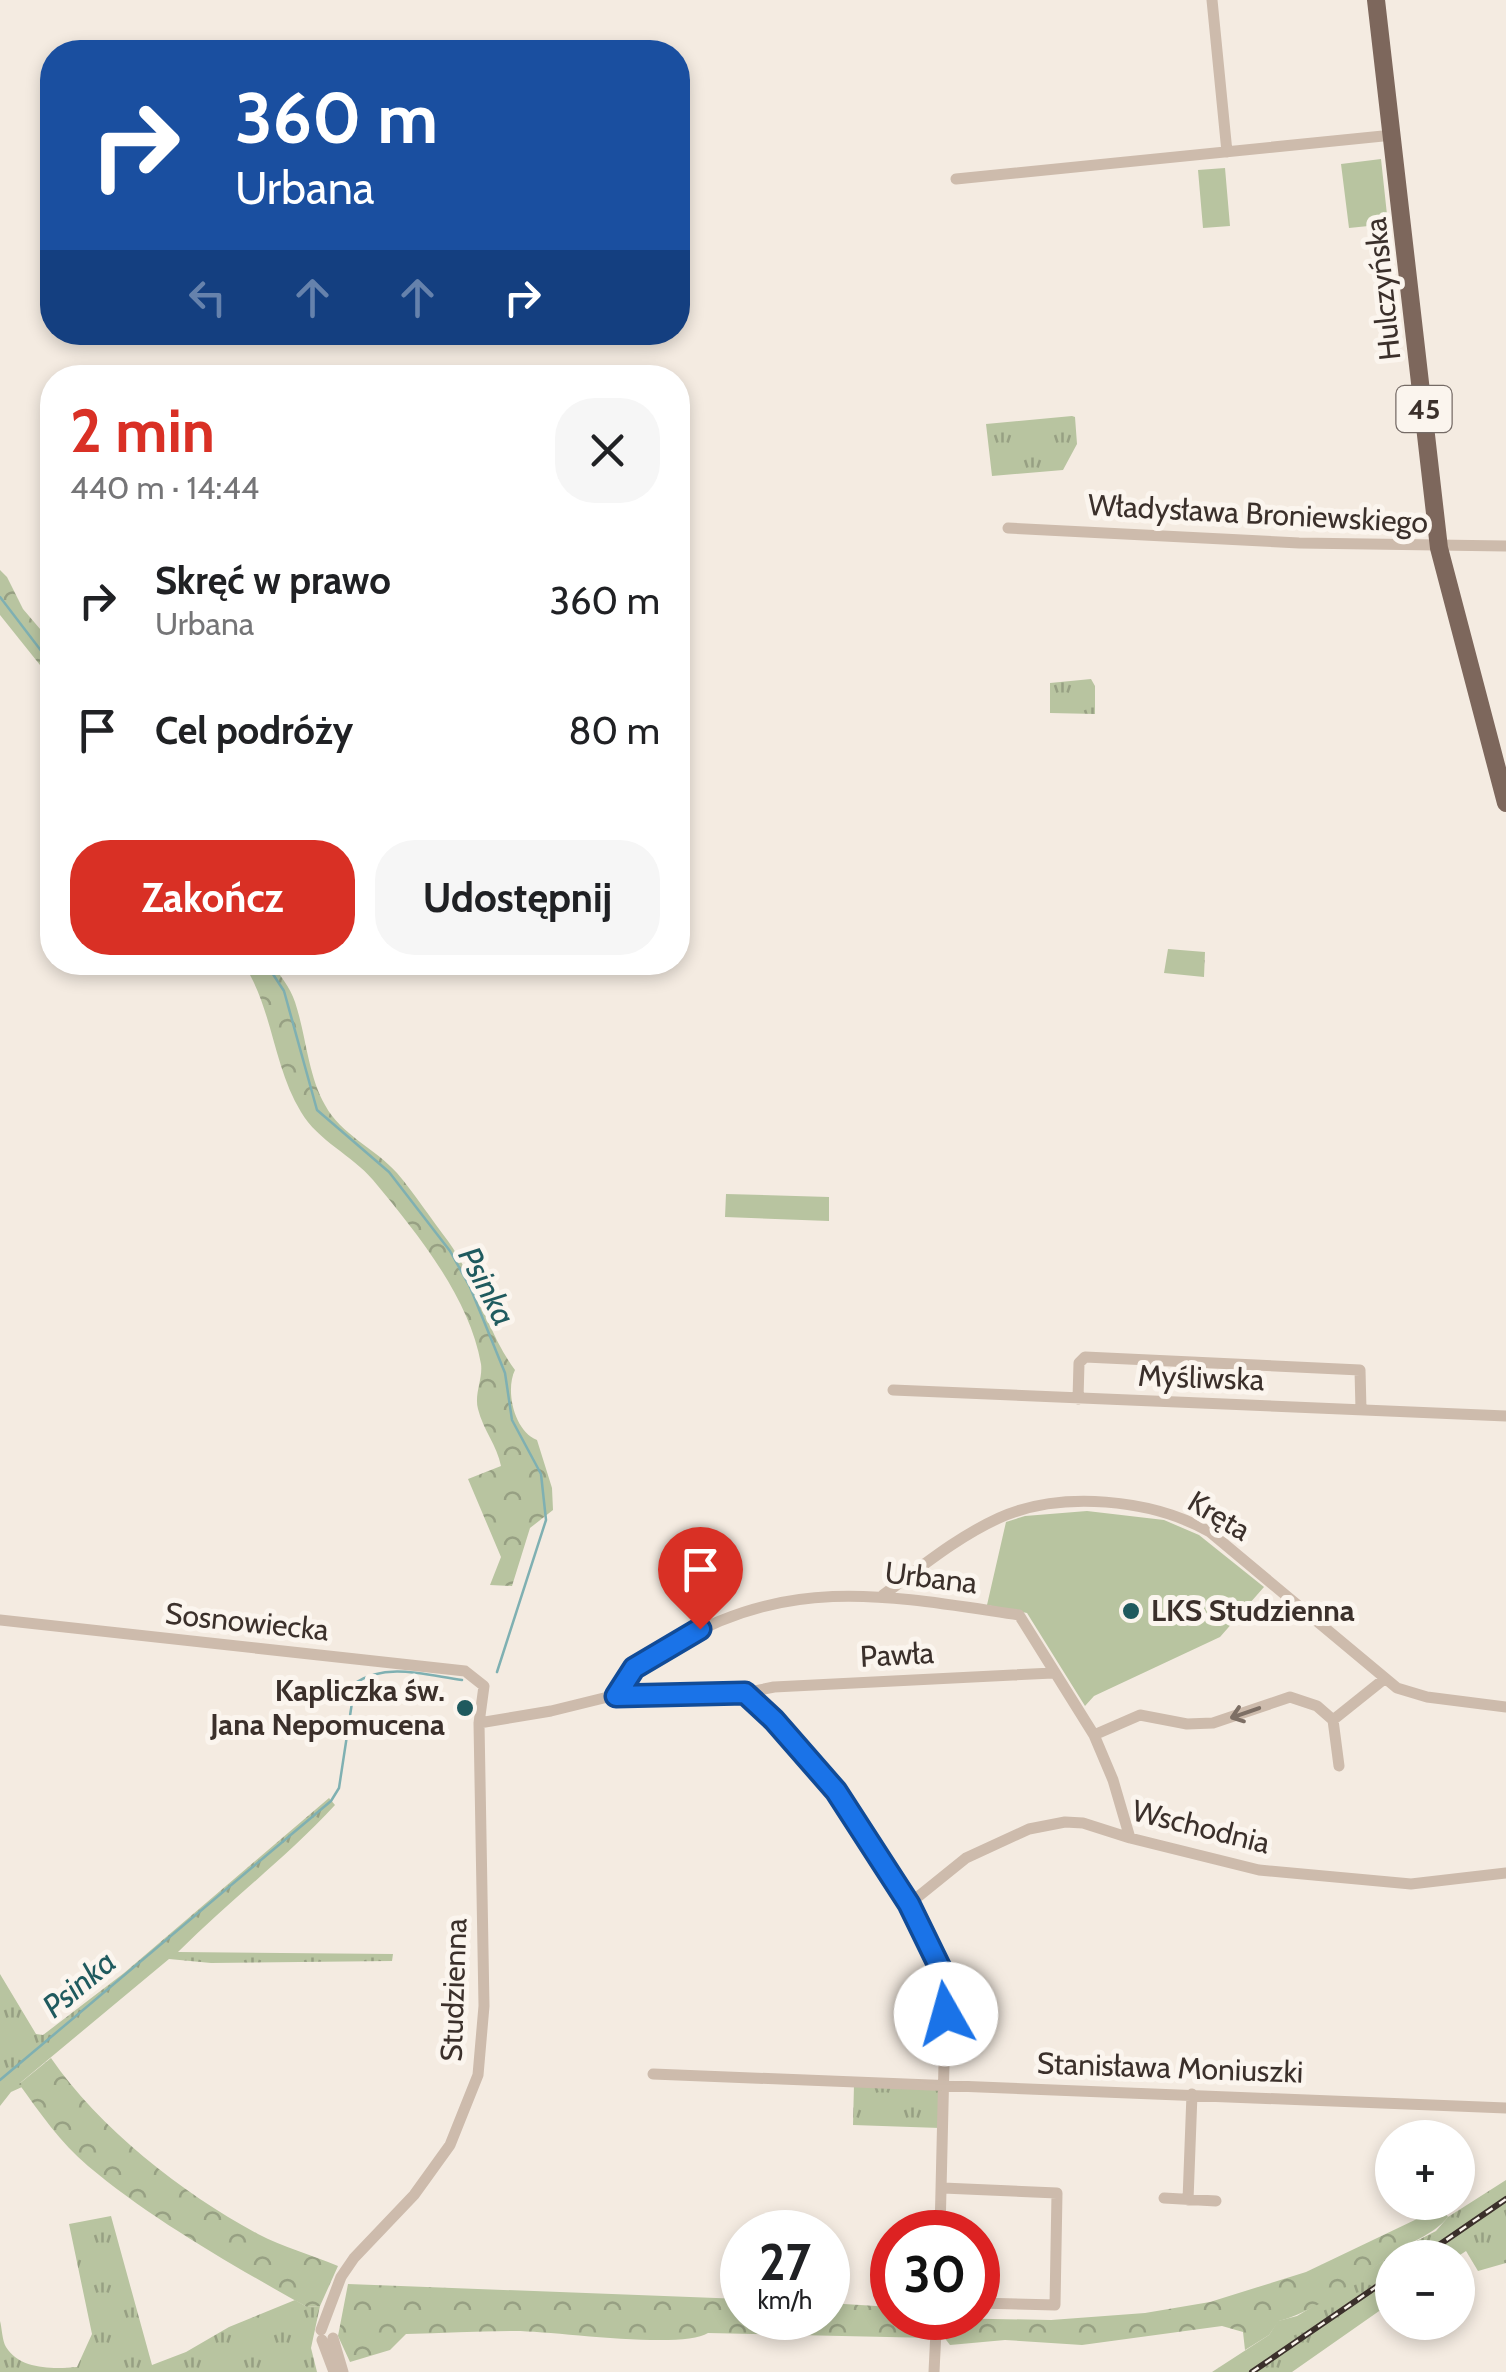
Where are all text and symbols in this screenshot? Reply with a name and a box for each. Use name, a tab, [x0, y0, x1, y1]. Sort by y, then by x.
text: 360 m	[235, 75, 438, 161]
icon: right	[70, 80, 200, 210]
text: Urbana	[235, 161, 374, 215]
street label: Hulczyńska	[1357, 215, 1408, 362]
icon: left	[180, 270, 235, 325]
icon: ahead	[285, 270, 340, 325]
icon: ahead	[390, 270, 445, 325]
icon: right	[495, 270, 550, 325]
road number: 45	[1396, 386, 1452, 432]
text: 2 min	[70, 394, 215, 467]
button: close	[555, 398, 660, 503]
text: 440 m · 14:44	[70, 468, 259, 507]
street label: Władysława Broniewskiego	[1087, 486, 1429, 541]
text: Skręć w prawo	[155, 557, 391, 604]
icon: right	[70, 573, 125, 628]
text: 360 m	[549, 577, 660, 624]
text: Urbana	[155, 604, 254, 643]
icon: arrive	[70, 703, 125, 758]
text: Cel podróży	[155, 707, 353, 754]
text: 80 m	[569, 707, 660, 754]
button: Zakończ	[70, 840, 355, 955]
button: Udostępnij	[375, 840, 660, 955]
water label: Psinka	[451, 1240, 524, 1332]
street label: Myśliwska	[1137, 1357, 1265, 1398]
street label: Kręta	[1181, 1483, 1258, 1549]
pin	[658, 1527, 743, 1630]
icon: arrive	[673, 1542, 728, 1597]
street label: Urbana	[883, 1553, 980, 1602]
place label: LKS Studzienna	[1151, 1592, 1355, 1629]
street label: Sosnowiecka	[163, 1595, 331, 1649]
marker: LKS Studzienna	[1120, 1600, 1142, 1622]
street label: Pawła	[859, 1634, 935, 1675]
place label: Kapliczka św. Jana Nepomucena	[209, 1672, 445, 1743]
marker: Kapliczka św. Jana Nepomucena	[454, 1697, 476, 1719]
one-way arrow	[1229, 1705, 1261, 1723]
street label: Wschodnia	[1129, 1792, 1274, 1862]
street label: Studzienna	[433, 1917, 475, 2062]
water label: Psinka	[34, 1942, 123, 2025]
position arrow	[894, 1962, 998, 2066]
street label: Stanisława Moniuszki	[1036, 2044, 1304, 2091]
map controls	[1375, 2120, 1475, 2340]
button: +	[1375, 2120, 1475, 2220]
speed limit sign: 30	[870, 2210, 1000, 2340]
text: 27	[759, 2232, 811, 2293]
button: −	[1375, 2240, 1475, 2340]
text: km/h	[758, 2285, 812, 2315]

